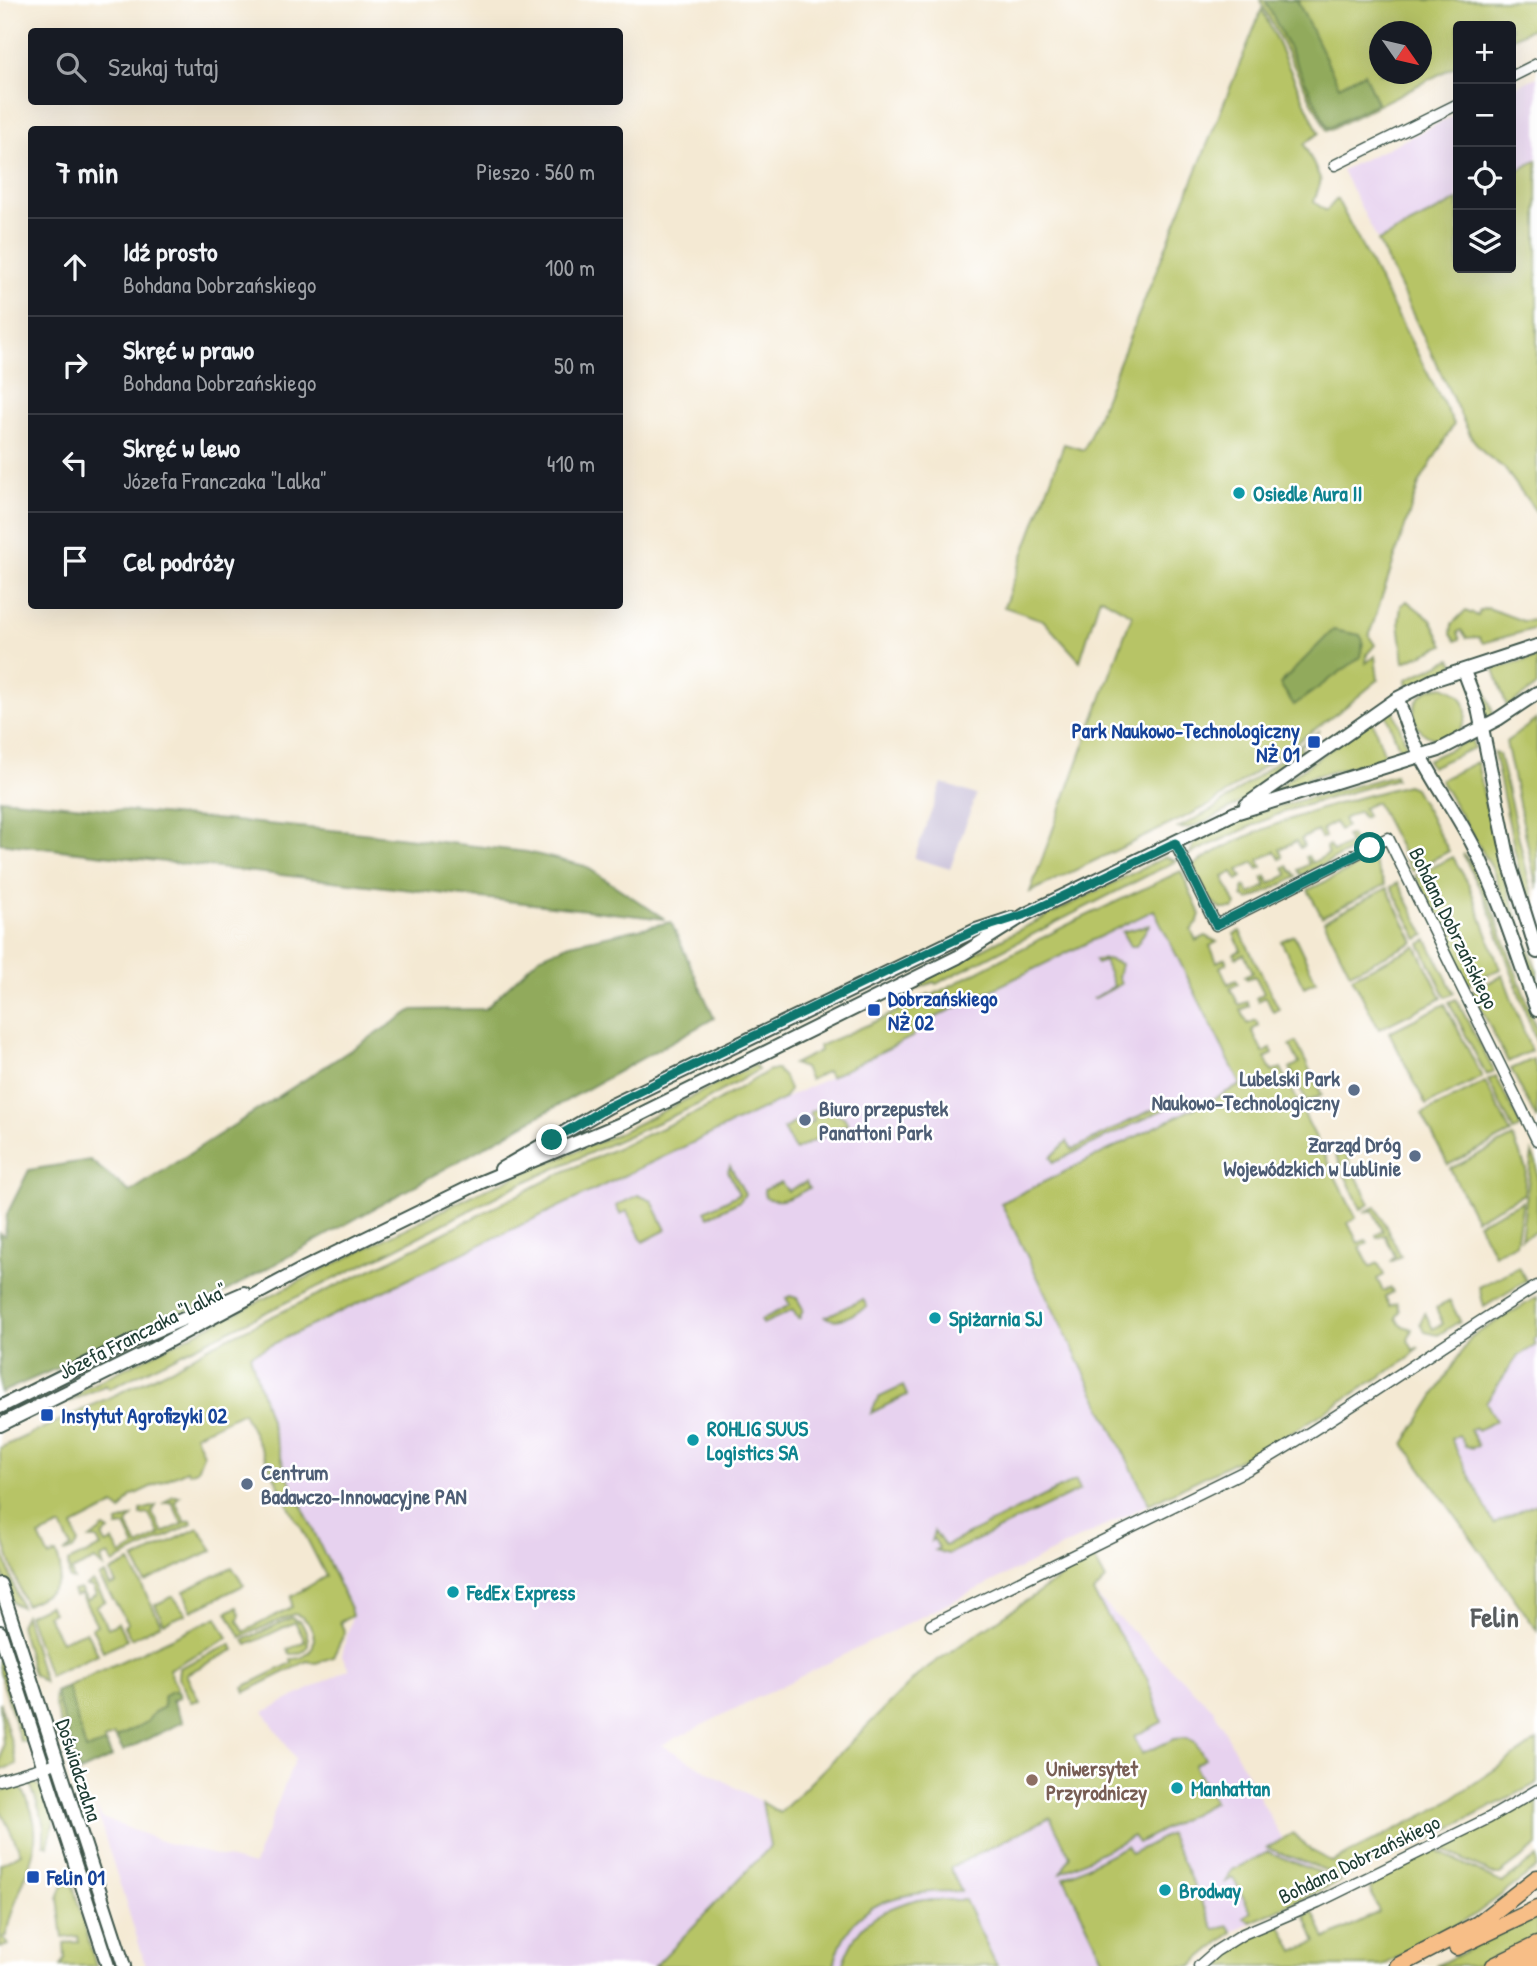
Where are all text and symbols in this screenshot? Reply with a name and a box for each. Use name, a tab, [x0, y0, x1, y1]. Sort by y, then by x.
north arrow	[1369, 21, 1432, 84]
map controls	[1453, 21, 1516, 273]
button: +	[1453, 21, 1516, 84]
search box	[28, 28, 623, 105]
icon: search	[52, 48, 90, 86]
text: Szukaj tutaj	[108, 49, 219, 84]
button: −	[1453, 84, 1516, 147]
button: locate	[1453, 147, 1516, 210]
text: 7 min	[56, 152, 118, 192]
text: Pieszo · 560 m	[476, 156, 595, 187]
button: layers	[1453, 210, 1516, 273]
text: Idź prosto	[123, 234, 217, 269]
icon: ahead	[56, 248, 94, 286]
text: 100 m	[545, 252, 595, 283]
text: Bohdana Dobrzańskiego	[123, 269, 316, 300]
text: Skręć w prawo	[123, 332, 254, 367]
icon: right	[56, 346, 94, 384]
text: 50 m	[554, 350, 595, 381]
text: Bohdana Dobrzańskiego	[123, 367, 316, 398]
text: Skręć w lewo	[123, 430, 240, 465]
icon: left	[56, 444, 94, 482]
text: 410 m	[547, 448, 595, 479]
text: Józefa Franczaka "Lalka"	[123, 465, 327, 496]
place label: Osiedle Aura II	[1253, 479, 1362, 508]
marker: Osiedle Aura II	[1231, 485, 1247, 501]
icon: arrive	[56, 542, 94, 580]
text: Cel podróży	[123, 544, 235, 579]
place label: Park Naukowo-Technologiczny NŻ 01	[1072, 716, 1300, 769]
marker: Park Naukowo-Technologiczny NŻ 01	[1306, 734, 1322, 750]
route start	[1354, 832, 1385, 863]
street label: Bohdana Dobrzańskiego	[1402, 842, 1506, 1014]
place label: Dobrzańskiego NŻ 02	[888, 984, 998, 1037]
marker: Dobrzańskiego NŻ 02	[866, 1002, 882, 1018]
place label: Lubelski Park Naukowo-Technologiczny	[1152, 1064, 1340, 1118]
marker: Lubelski Park Naukowo-Technologiczny	[1346, 1082, 1362, 1098]
place label: Biuro przepustek Panattoni Park	[819, 1094, 949, 1147]
marker: Biuro przepustek Panattoni Park	[797, 1112, 813, 1128]
route end	[536, 1124, 567, 1155]
place label: Zarząd Dróg Wojewódzkich w Lublinie	[1223, 1130, 1402, 1183]
marker: Zarząd Dróg Wojewódzkich w Lublinie	[1407, 1148, 1423, 1164]
street label: Józefa Franczaka "Lalka"	[53, 1276, 233, 1386]
place label: Spiżarnia SJ	[949, 1304, 1043, 1334]
marker: Spiżarnia SJ	[927, 1310, 943, 1326]
place label: Instytut Agrofizyki 02	[61, 1401, 227, 1431]
marker: Instytut Agrofizyki 02	[39, 1407, 55, 1423]
place label: ROHLIG SUUS Logistics SA	[707, 1414, 808, 1468]
marker: ROHLIG SUUS Logistics SA	[685, 1432, 701, 1448]
place label: Centrum Badawczo-Innowacyjne PAN	[261, 1458, 467, 1512]
marker: Centrum Badawczo-Innowacyjne PAN	[239, 1476, 255, 1492]
place label: FedEx Express	[466, 1578, 575, 1608]
marker: FedEx Express	[445, 1584, 461, 1600]
district label: Felin	[1470, 1598, 1519, 1636]
street label: Doświadczalna	[49, 1715, 109, 1825]
place label: Uniwersytet Przyrodniczy	[1046, 1754, 1147, 1808]
marker: Uniwersytet Przyrodniczy	[1024, 1772, 1040, 1788]
place label: Manhattan	[1191, 1774, 1270, 1803]
marker: Manhattan	[1169, 1780, 1185, 1796]
street label: Bohdana Dobrzańskiego	[1273, 1807, 1445, 1911]
place label: Felin 01	[46, 1863, 105, 1892]
marker: Felin 01	[25, 1869, 41, 1885]
place label: Brodway	[1179, 1876, 1241, 1906]
marker: Brodway	[1157, 1882, 1173, 1898]

